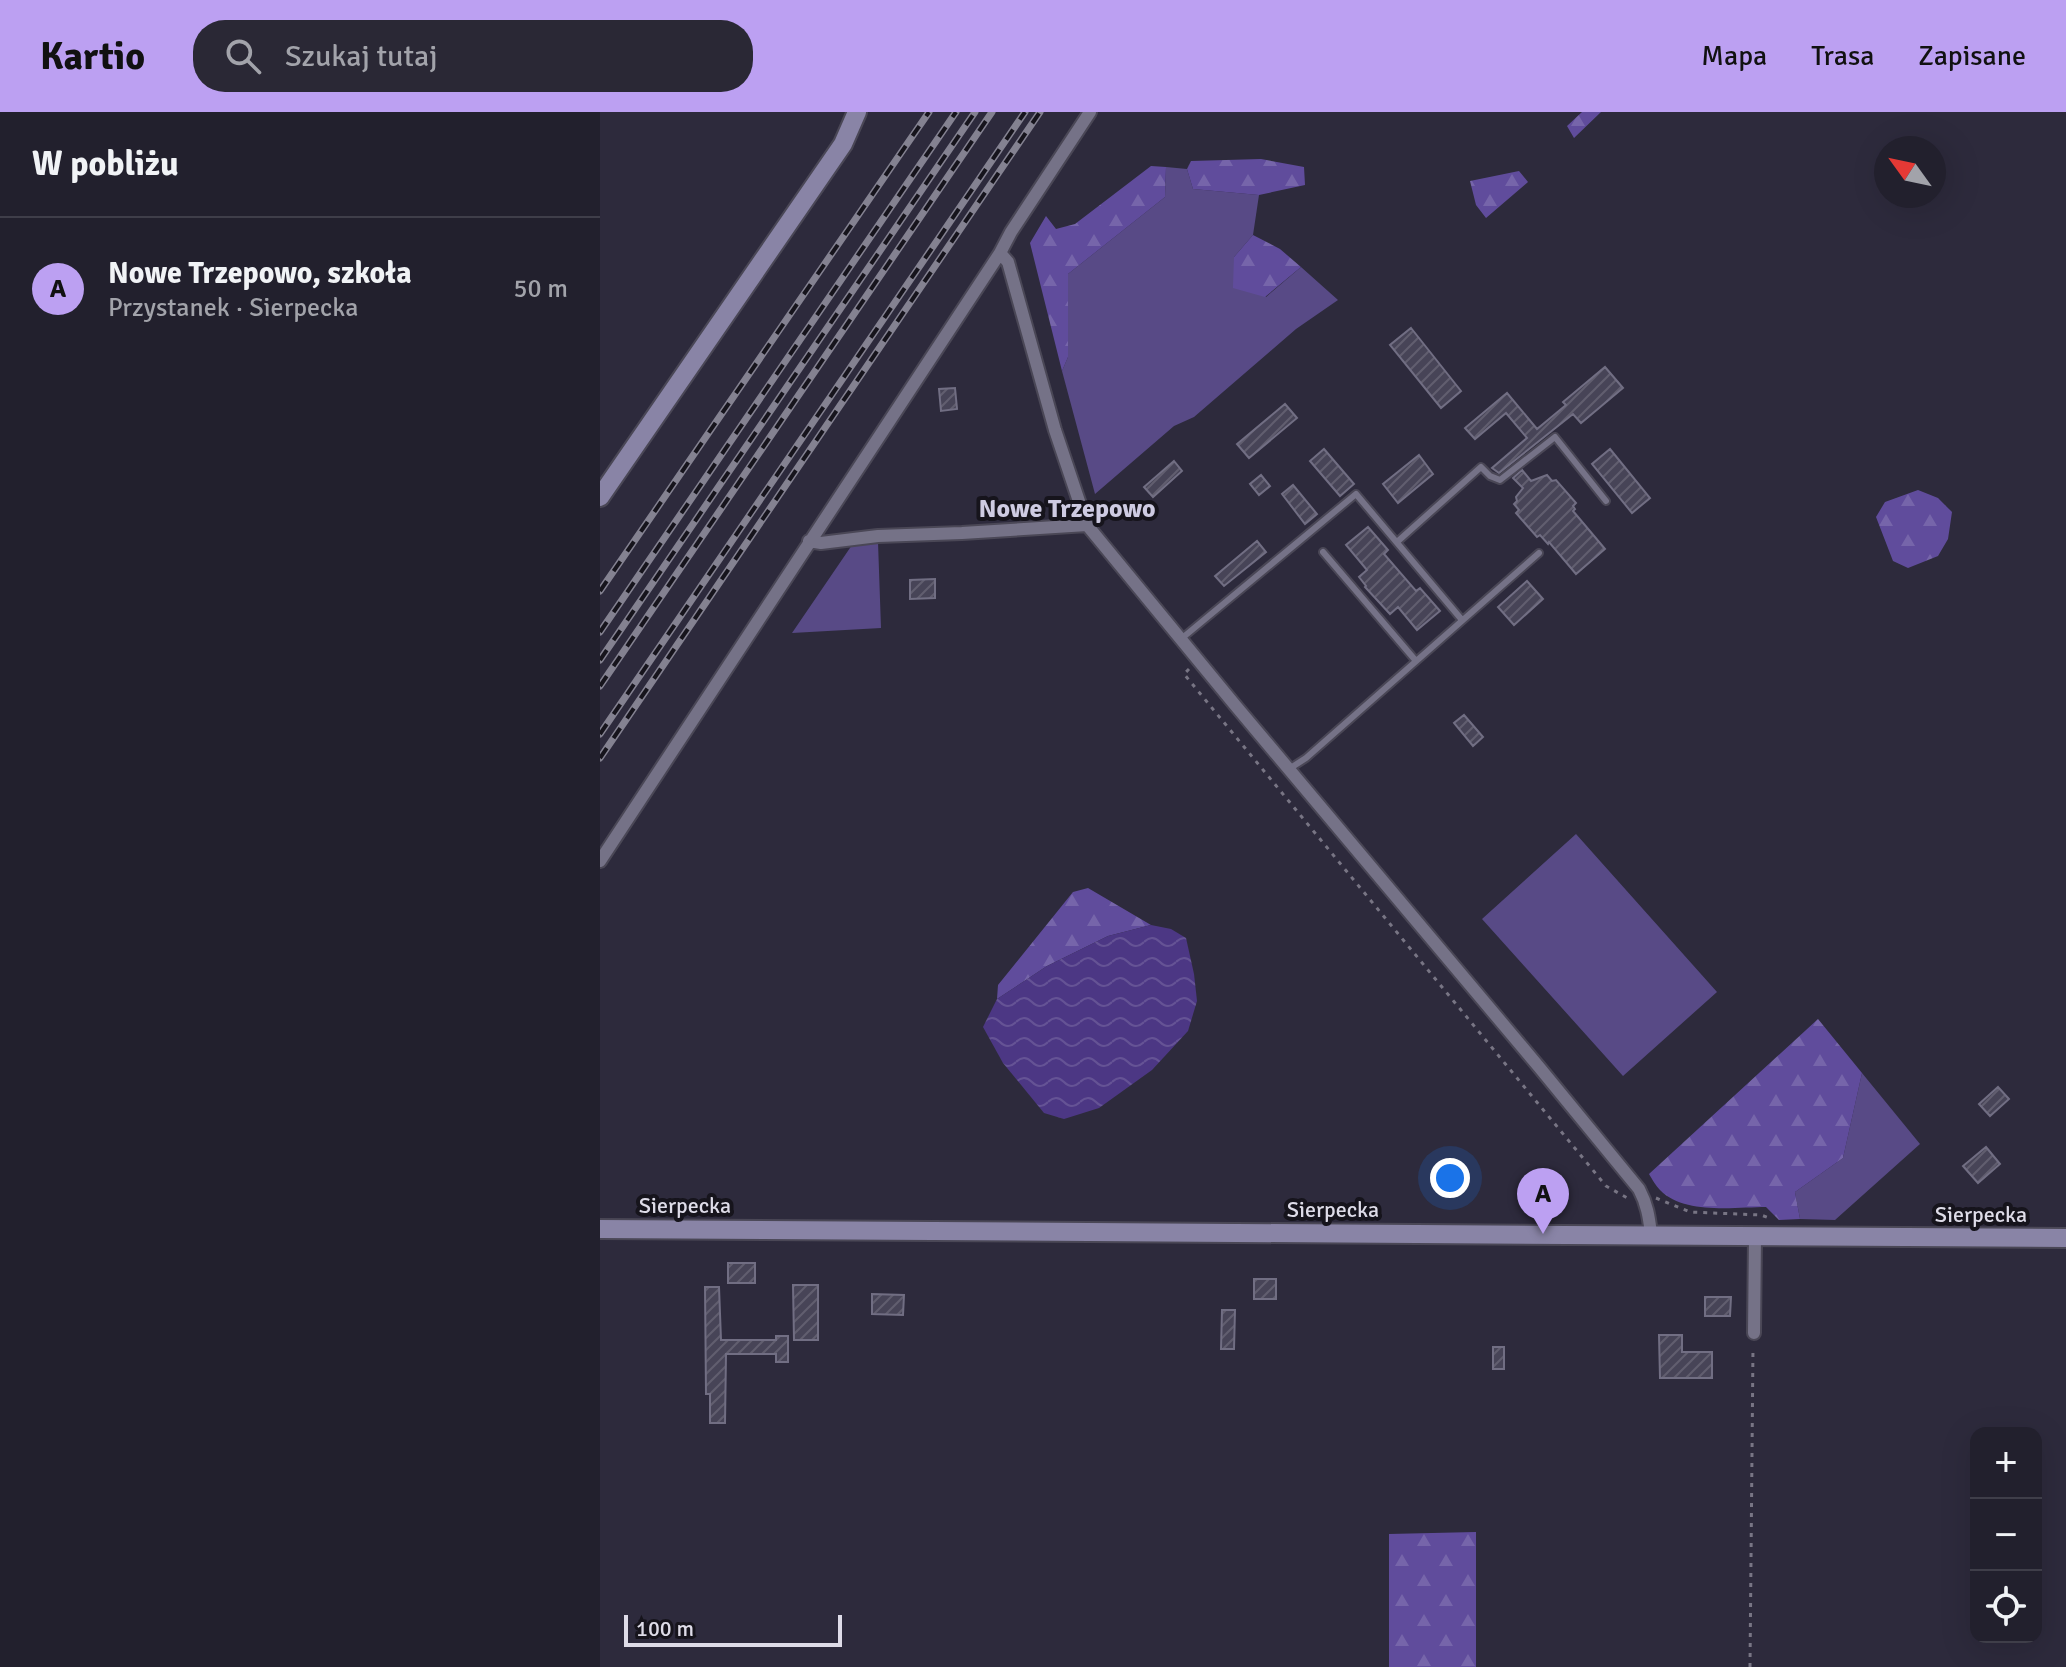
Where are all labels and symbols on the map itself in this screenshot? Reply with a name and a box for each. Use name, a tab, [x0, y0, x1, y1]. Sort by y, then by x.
north arrow	[1874, 136, 1946, 208]
district label: Nowe Trzepowo	[978, 493, 1156, 525]
your location	[1430, 1158, 1470, 1198]
pin: A	[1517, 1168, 1569, 1234]
street label: Sierpecka	[639, 1192, 731, 1219]
street label: Sierpecka	[1287, 1196, 1379, 1223]
street label: Sierpecka	[1935, 1201, 2027, 1228]
scale bar	[624, 1611, 842, 1647]

